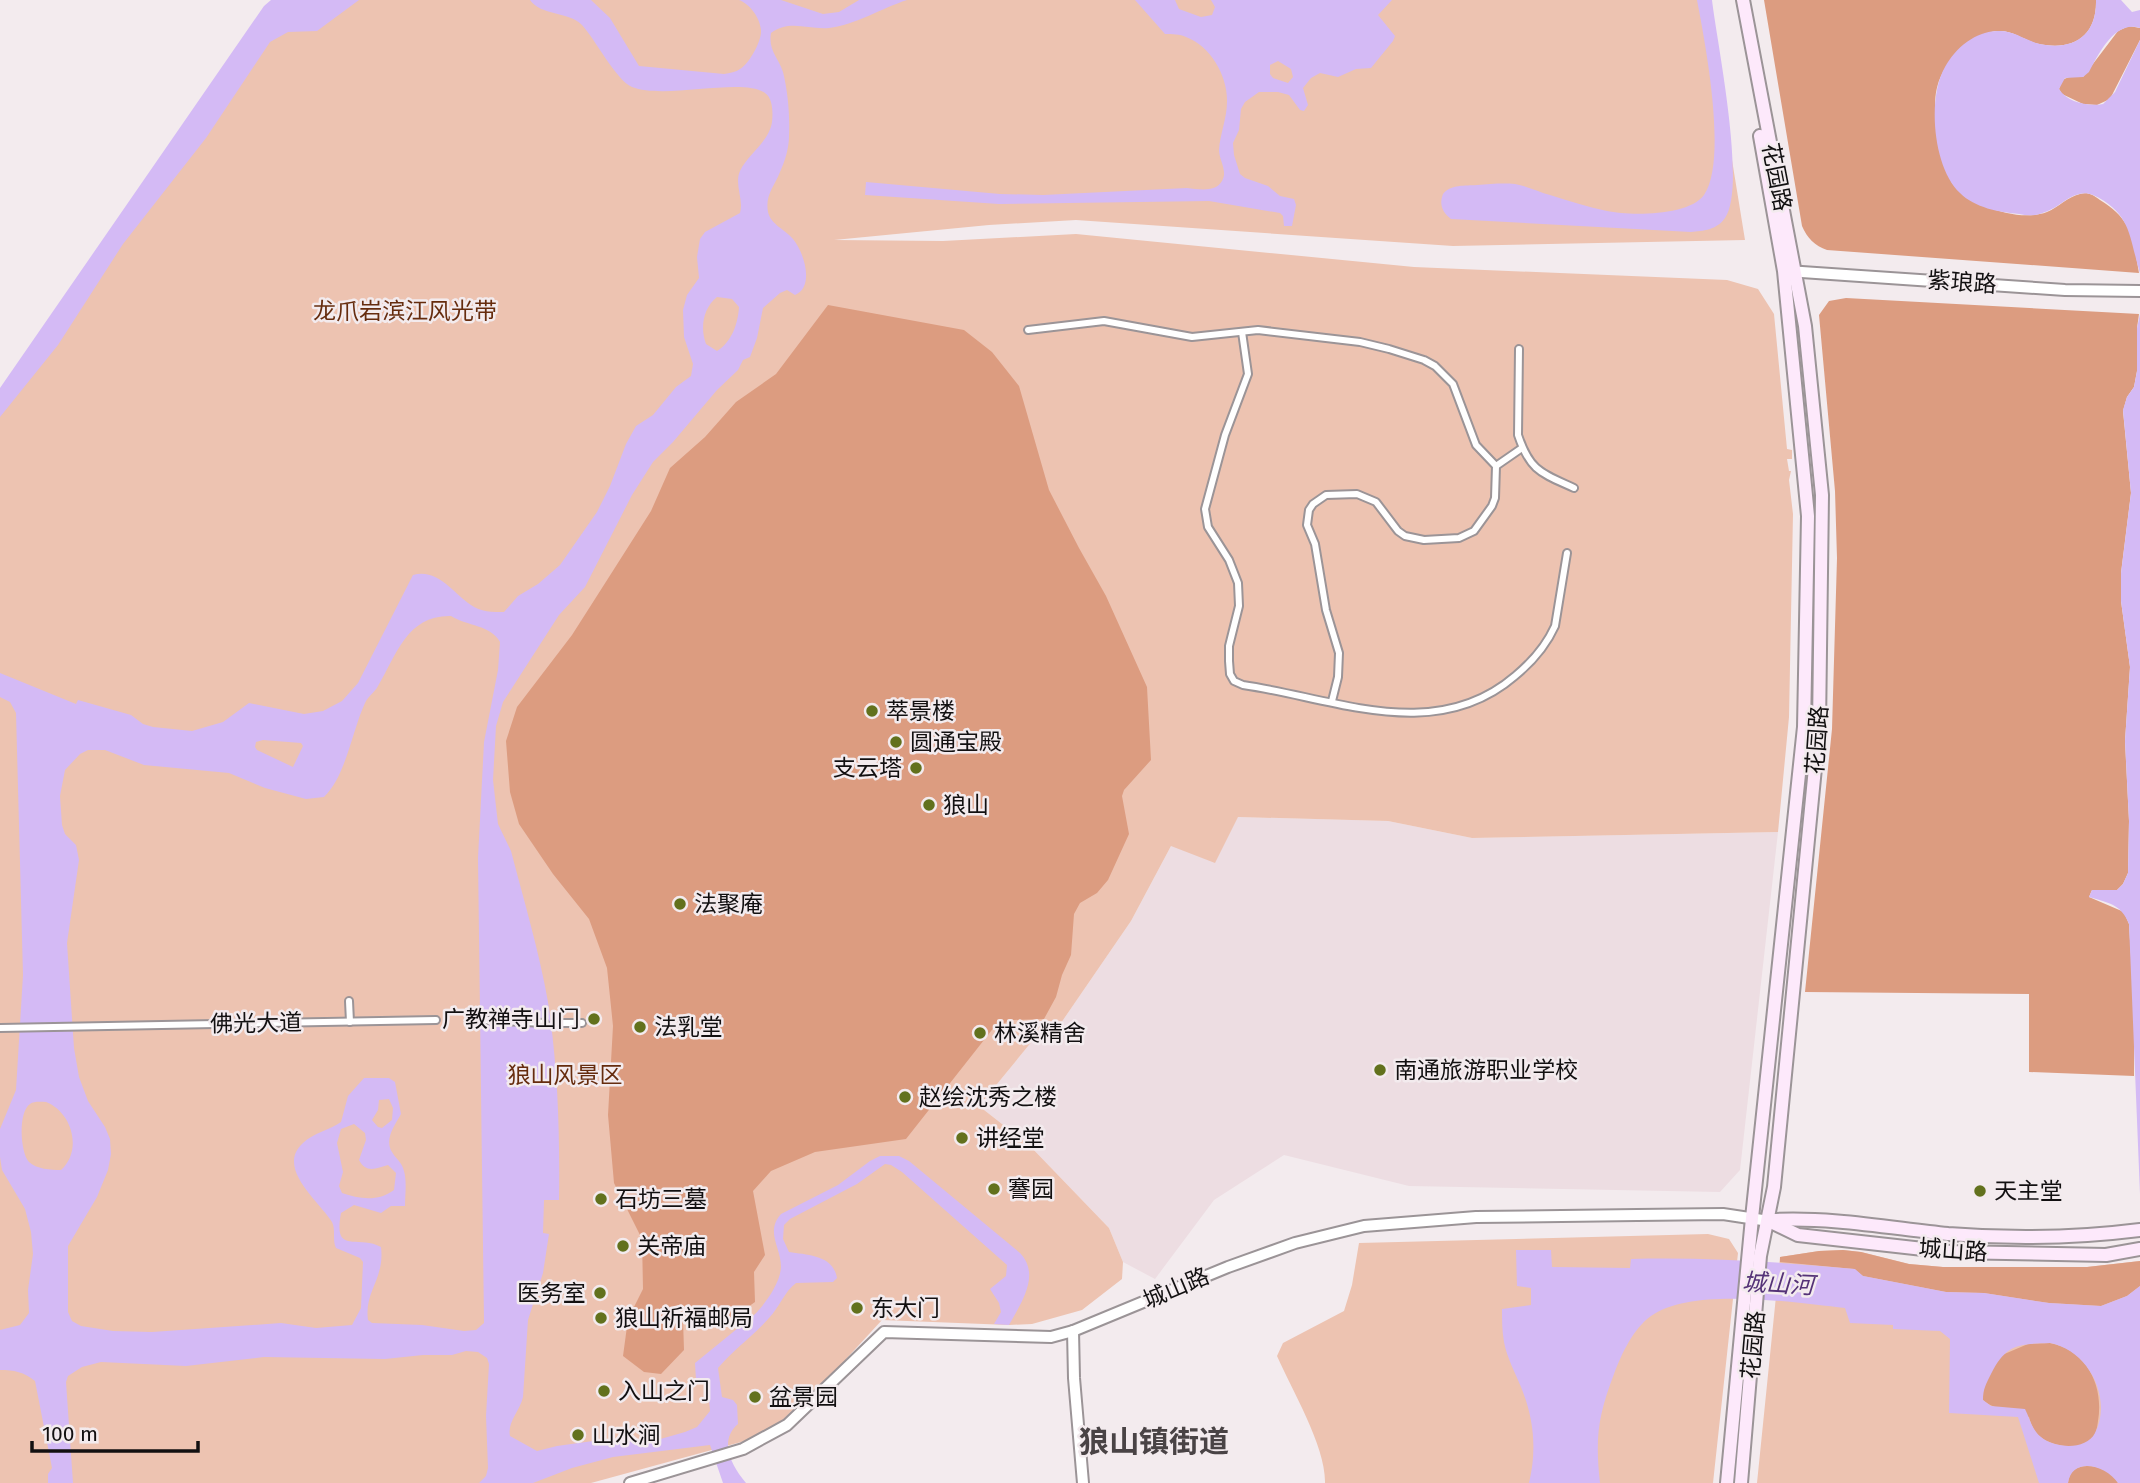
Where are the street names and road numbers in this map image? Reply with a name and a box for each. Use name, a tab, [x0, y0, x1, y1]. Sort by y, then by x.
street label: 花园路	[1757, 140, 1797, 214]
street label: 紫琅路	[1927, 266, 1997, 298]
street label: 花园路	[1801, 705, 1833, 775]
street label: 佛光大道	[210, 1008, 302, 1038]
street label: 城山路	[1918, 1234, 1988, 1266]
street label: 城山路	[1139, 1262, 1213, 1314]
street label: 花园路	[1736, 1309, 1770, 1381]

